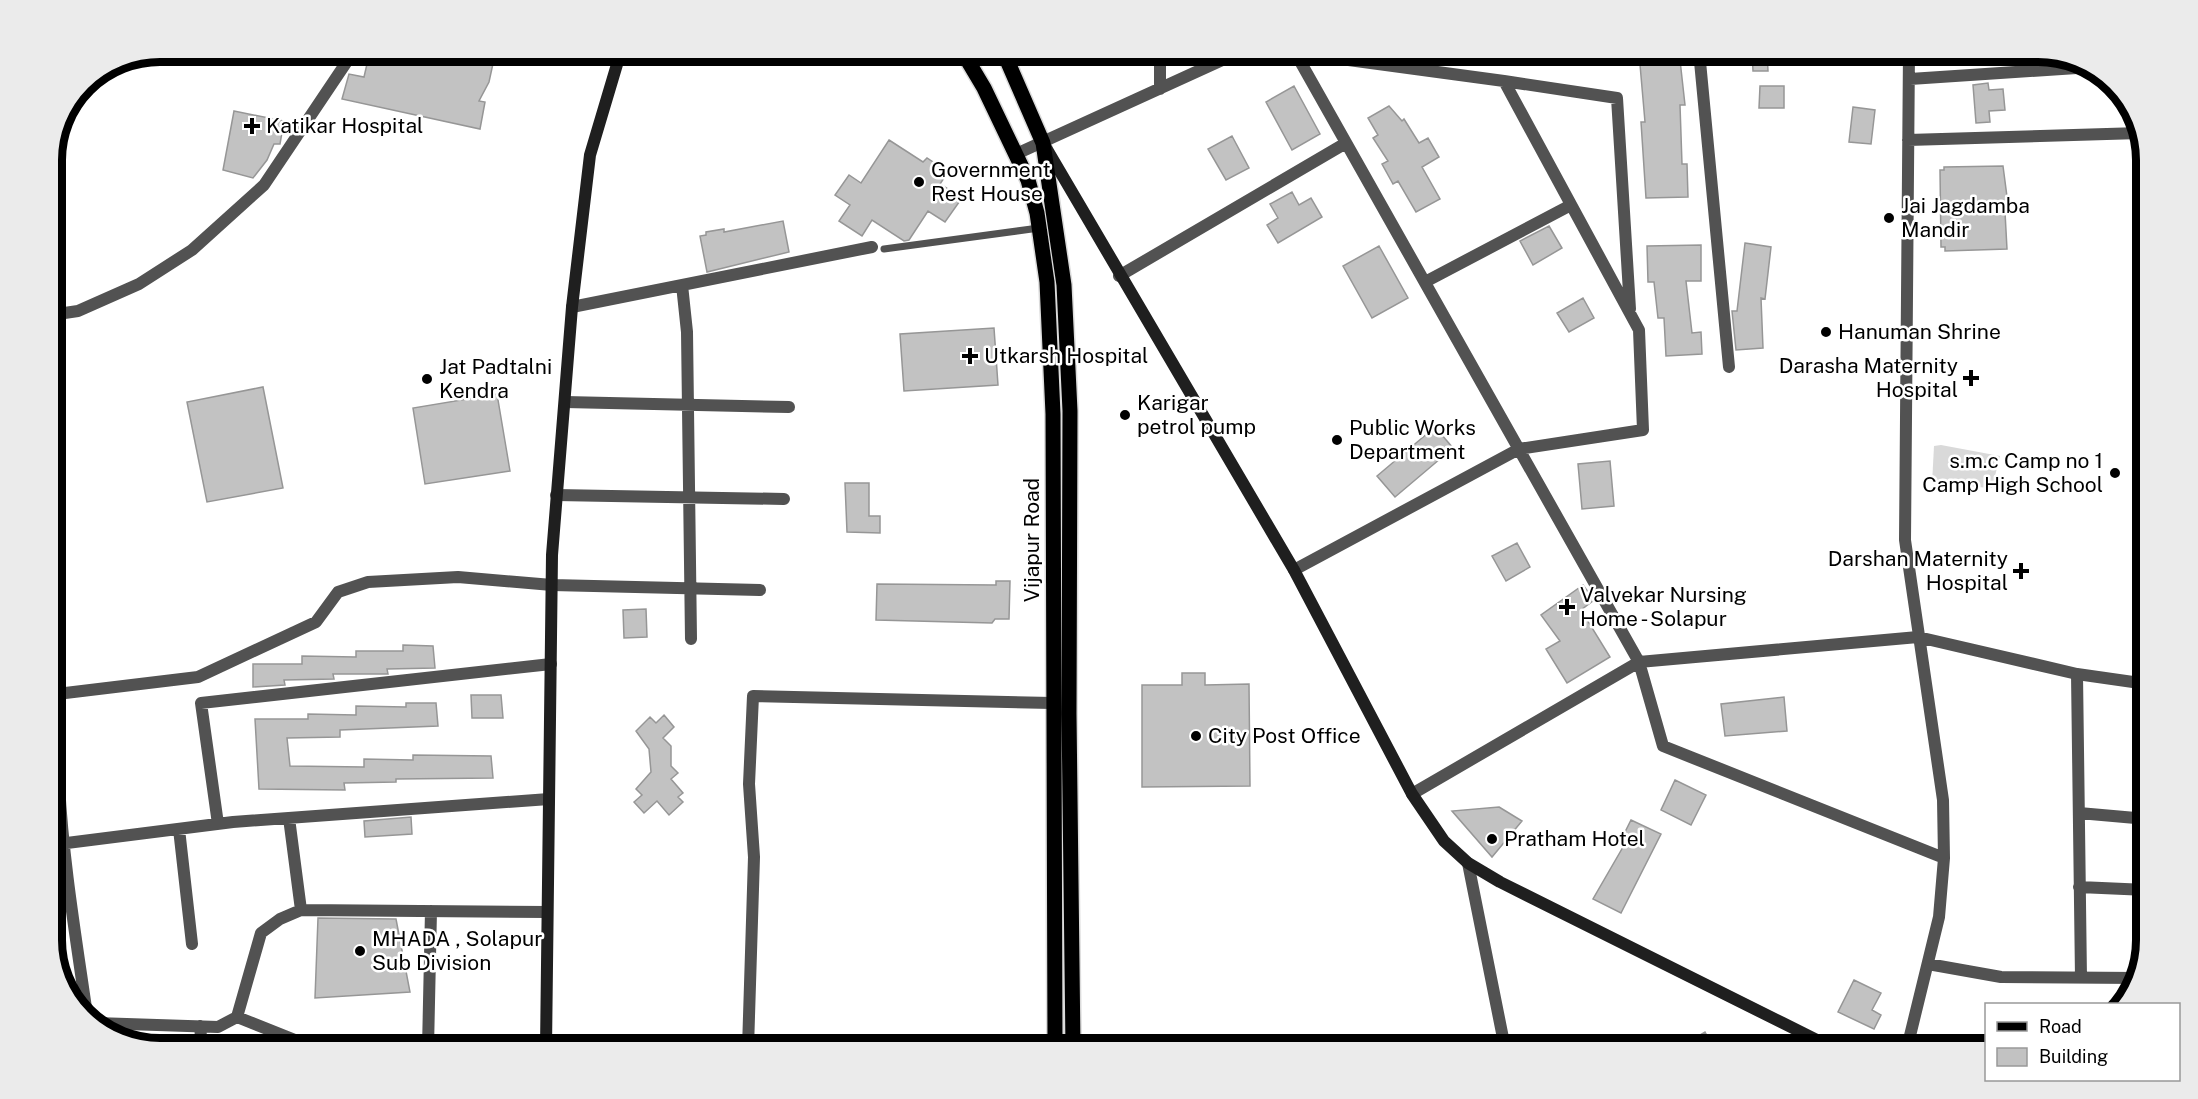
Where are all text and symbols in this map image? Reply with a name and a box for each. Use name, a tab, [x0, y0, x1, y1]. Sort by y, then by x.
place label: Katikar Hospital	[266, 113, 423, 138]
marker: Katikar Hospital	[243, 117, 261, 135]
place label: Government Rest House	[931, 157, 1051, 206]
marker: Government Rest House	[912, 175, 926, 189]
place label: Jai Jagdamba Mandir	[1901, 193, 2030, 242]
marker: Jai Jagdamba Mandir	[1882, 211, 1896, 225]
place label: Hanuman Shrine	[1838, 319, 2001, 344]
marker: Hanuman Shrine	[1819, 325, 1833, 339]
place label: Utkarsh Hospital	[984, 343, 1148, 368]
marker: Utkarsh Hospital	[961, 347, 979, 365]
place label: Darasha Maternity Hospital	[1779, 353, 1958, 402]
place label: Jat Padtalni Kendra	[439, 354, 552, 403]
marker: Darasha Maternity Hospital	[1962, 369, 1980, 387]
marker: Jat Padtalni Kendra	[420, 372, 434, 386]
place label: Karigar petrol pump	[1137, 390, 1256, 439]
marker: Karigar petrol pump	[1118, 408, 1132, 422]
place label: Public Works Department	[1349, 415, 1476, 464]
marker: Public Works Department	[1330, 433, 1344, 447]
place label: s.m.c Camp no 1 Camp High School	[1922, 448, 2103, 497]
marker: s.m.c Camp no 1 Camp High School	[2108, 466, 2122, 480]
street label: Vijapur Road	[1019, 478, 1044, 602]
place label: Darshan Maternity Hospital	[1828, 546, 2008, 595]
marker: Darshan Maternity Hospital	[2012, 562, 2030, 580]
place label: Valvekar Nursing Home - Solapur	[1580, 582, 1747, 631]
marker: Valvekar Nursing Home - Solapur	[1558, 598, 1576, 616]
place label: City Post Office	[1208, 723, 1361, 748]
marker: City Post Office	[1189, 729, 1203, 743]
place label: Pratham Hotel	[1504, 826, 1645, 851]
marker: Pratham Hotel	[1485, 832, 1499, 846]
place label: MHADA , Solapur Sub Division	[372, 926, 542, 975]
marker: MHADA , Solapur Sub Division	[353, 944, 367, 958]
legend	[1985, 1003, 2180, 1081]
text: Road	[2039, 1016, 2082, 1037]
text: Building	[2039, 1046, 2108, 1067]

